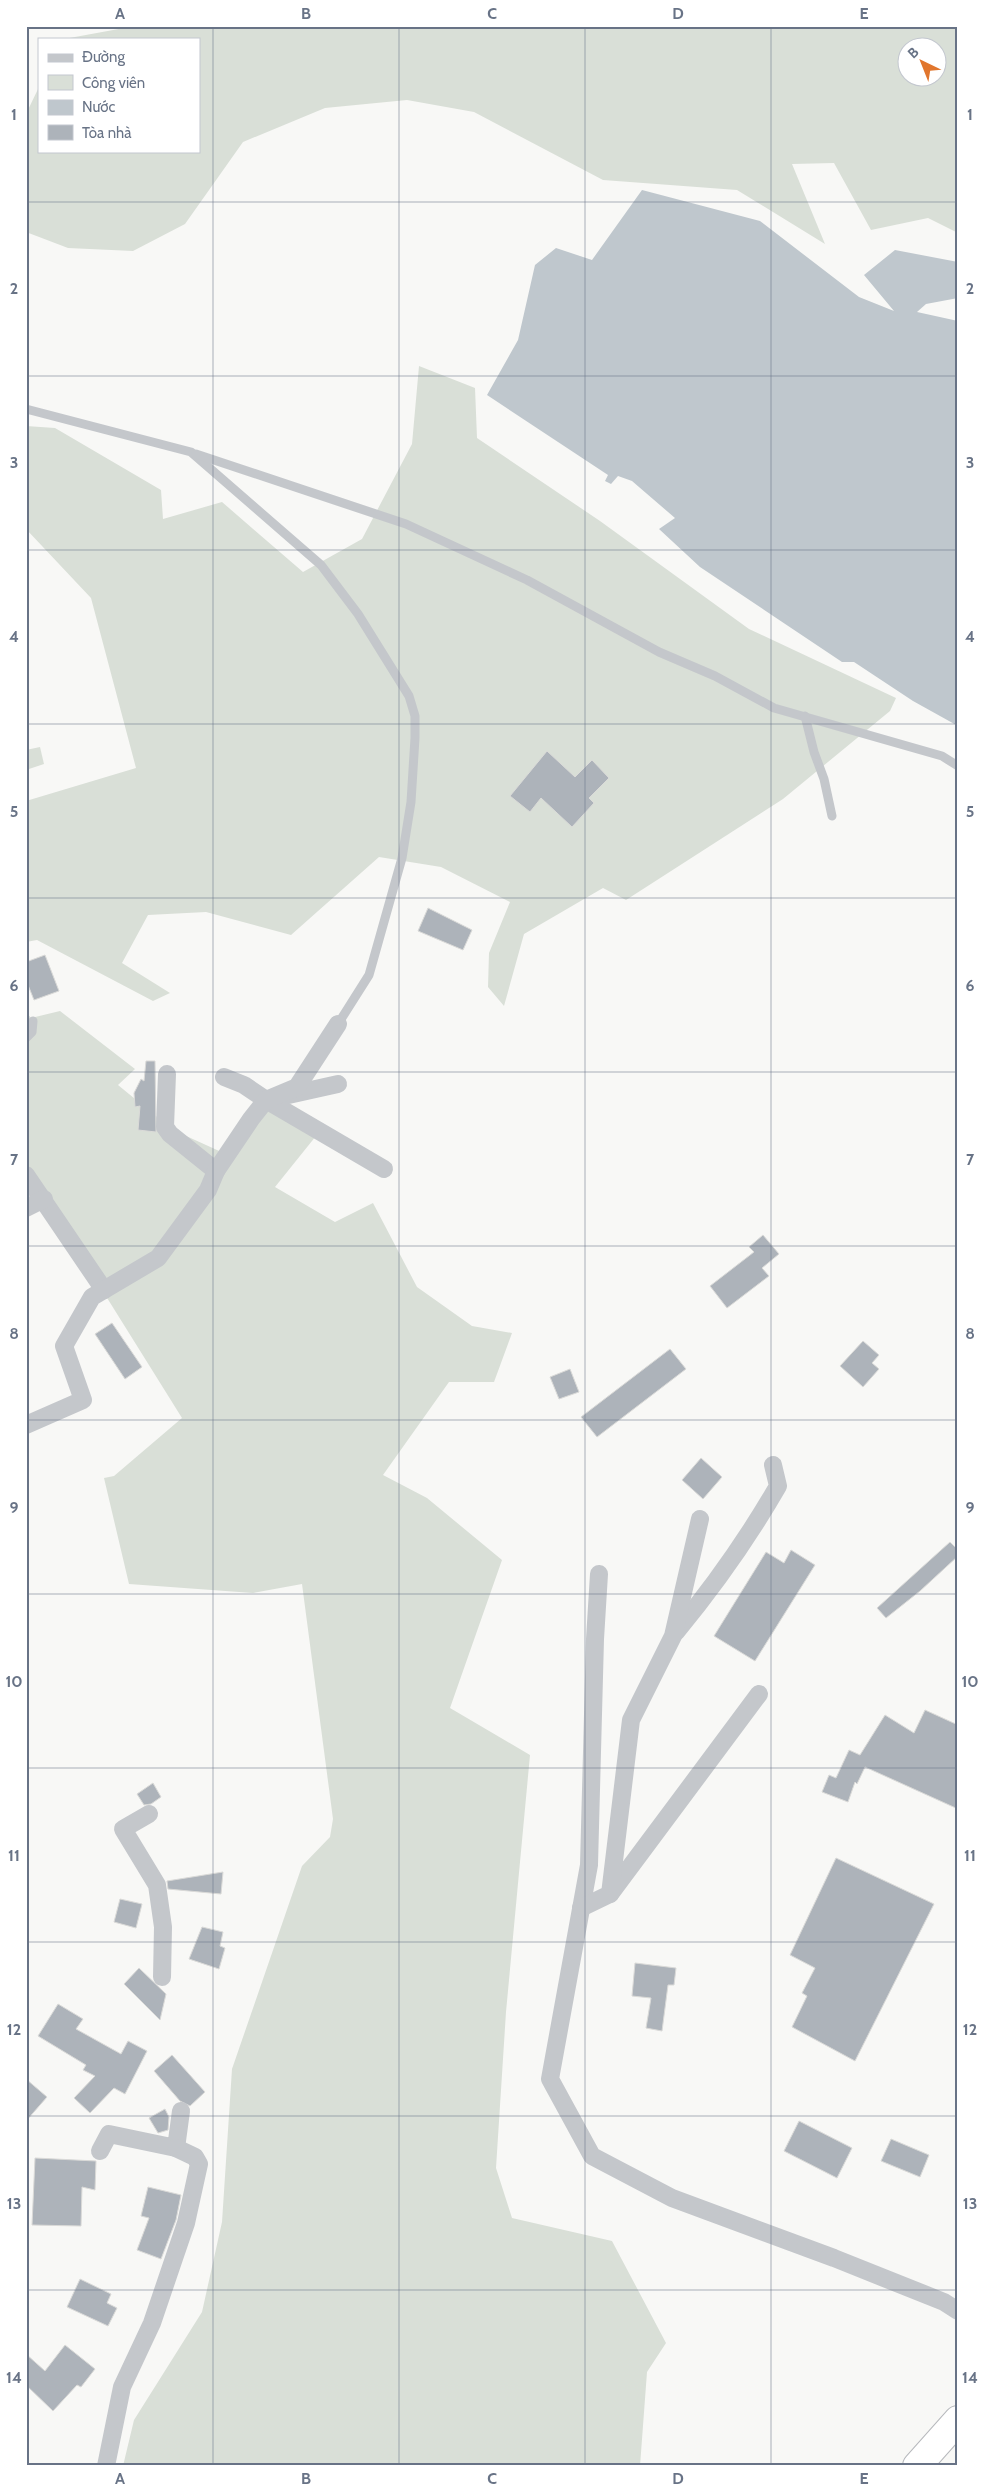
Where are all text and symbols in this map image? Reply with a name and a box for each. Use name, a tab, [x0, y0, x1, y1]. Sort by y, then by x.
text: A	[115, 4, 125, 23]
text: B	[301, 4, 311, 23]
text: C	[487, 4, 497, 23]
text: D	[672, 4, 684, 23]
text: E	[859, 4, 869, 23]
legend	[38, 38, 200, 152]
north arrow	[896, 38, 946, 88]
text: B	[904, 43, 923, 62]
text: Đường	[82, 48, 125, 66]
text: Công viên	[82, 74, 145, 92]
text: Nước	[82, 98, 116, 116]
text: 1	[11, 105, 17, 124]
text: 1	[967, 105, 973, 124]
text: Tòa nhà	[82, 124, 132, 142]
text: 2	[10, 279, 18, 298]
text: 2	[966, 279, 974, 298]
text: 3	[10, 453, 18, 472]
text: 3	[966, 453, 974, 472]
text: 4	[9, 627, 19, 646]
text: 4	[965, 627, 975, 646]
text: 5	[10, 802, 18, 821]
text: 5	[966, 802, 974, 821]
text: 6	[10, 976, 19, 995]
text: 6	[966, 976, 975, 995]
text: 7	[10, 1150, 19, 1169]
text: 7	[966, 1150, 975, 1169]
text: 8	[9, 1324, 19, 1343]
text: 8	[965, 1324, 975, 1343]
text: 9	[10, 1498, 19, 1517]
text: 9	[966, 1498, 975, 1517]
text: 10	[5, 1672, 23, 1691]
text: 10	[961, 1672, 979, 1691]
text: 11	[8, 1846, 20, 1865]
text: 11	[964, 1846, 976, 1865]
text: 12	[7, 2020, 21, 2039]
text: 12	[963, 2020, 977, 2039]
text: 13	[7, 2194, 21, 2213]
text: 13	[963, 2194, 977, 2213]
text: 14	[6, 2368, 22, 2387]
text: 14	[962, 2368, 978, 2387]
text: A	[115, 2469, 125, 2488]
text: B	[301, 2469, 311, 2488]
text: C	[487, 2469, 497, 2488]
text: D	[672, 2469, 684, 2488]
text: E	[859, 2469, 869, 2488]

